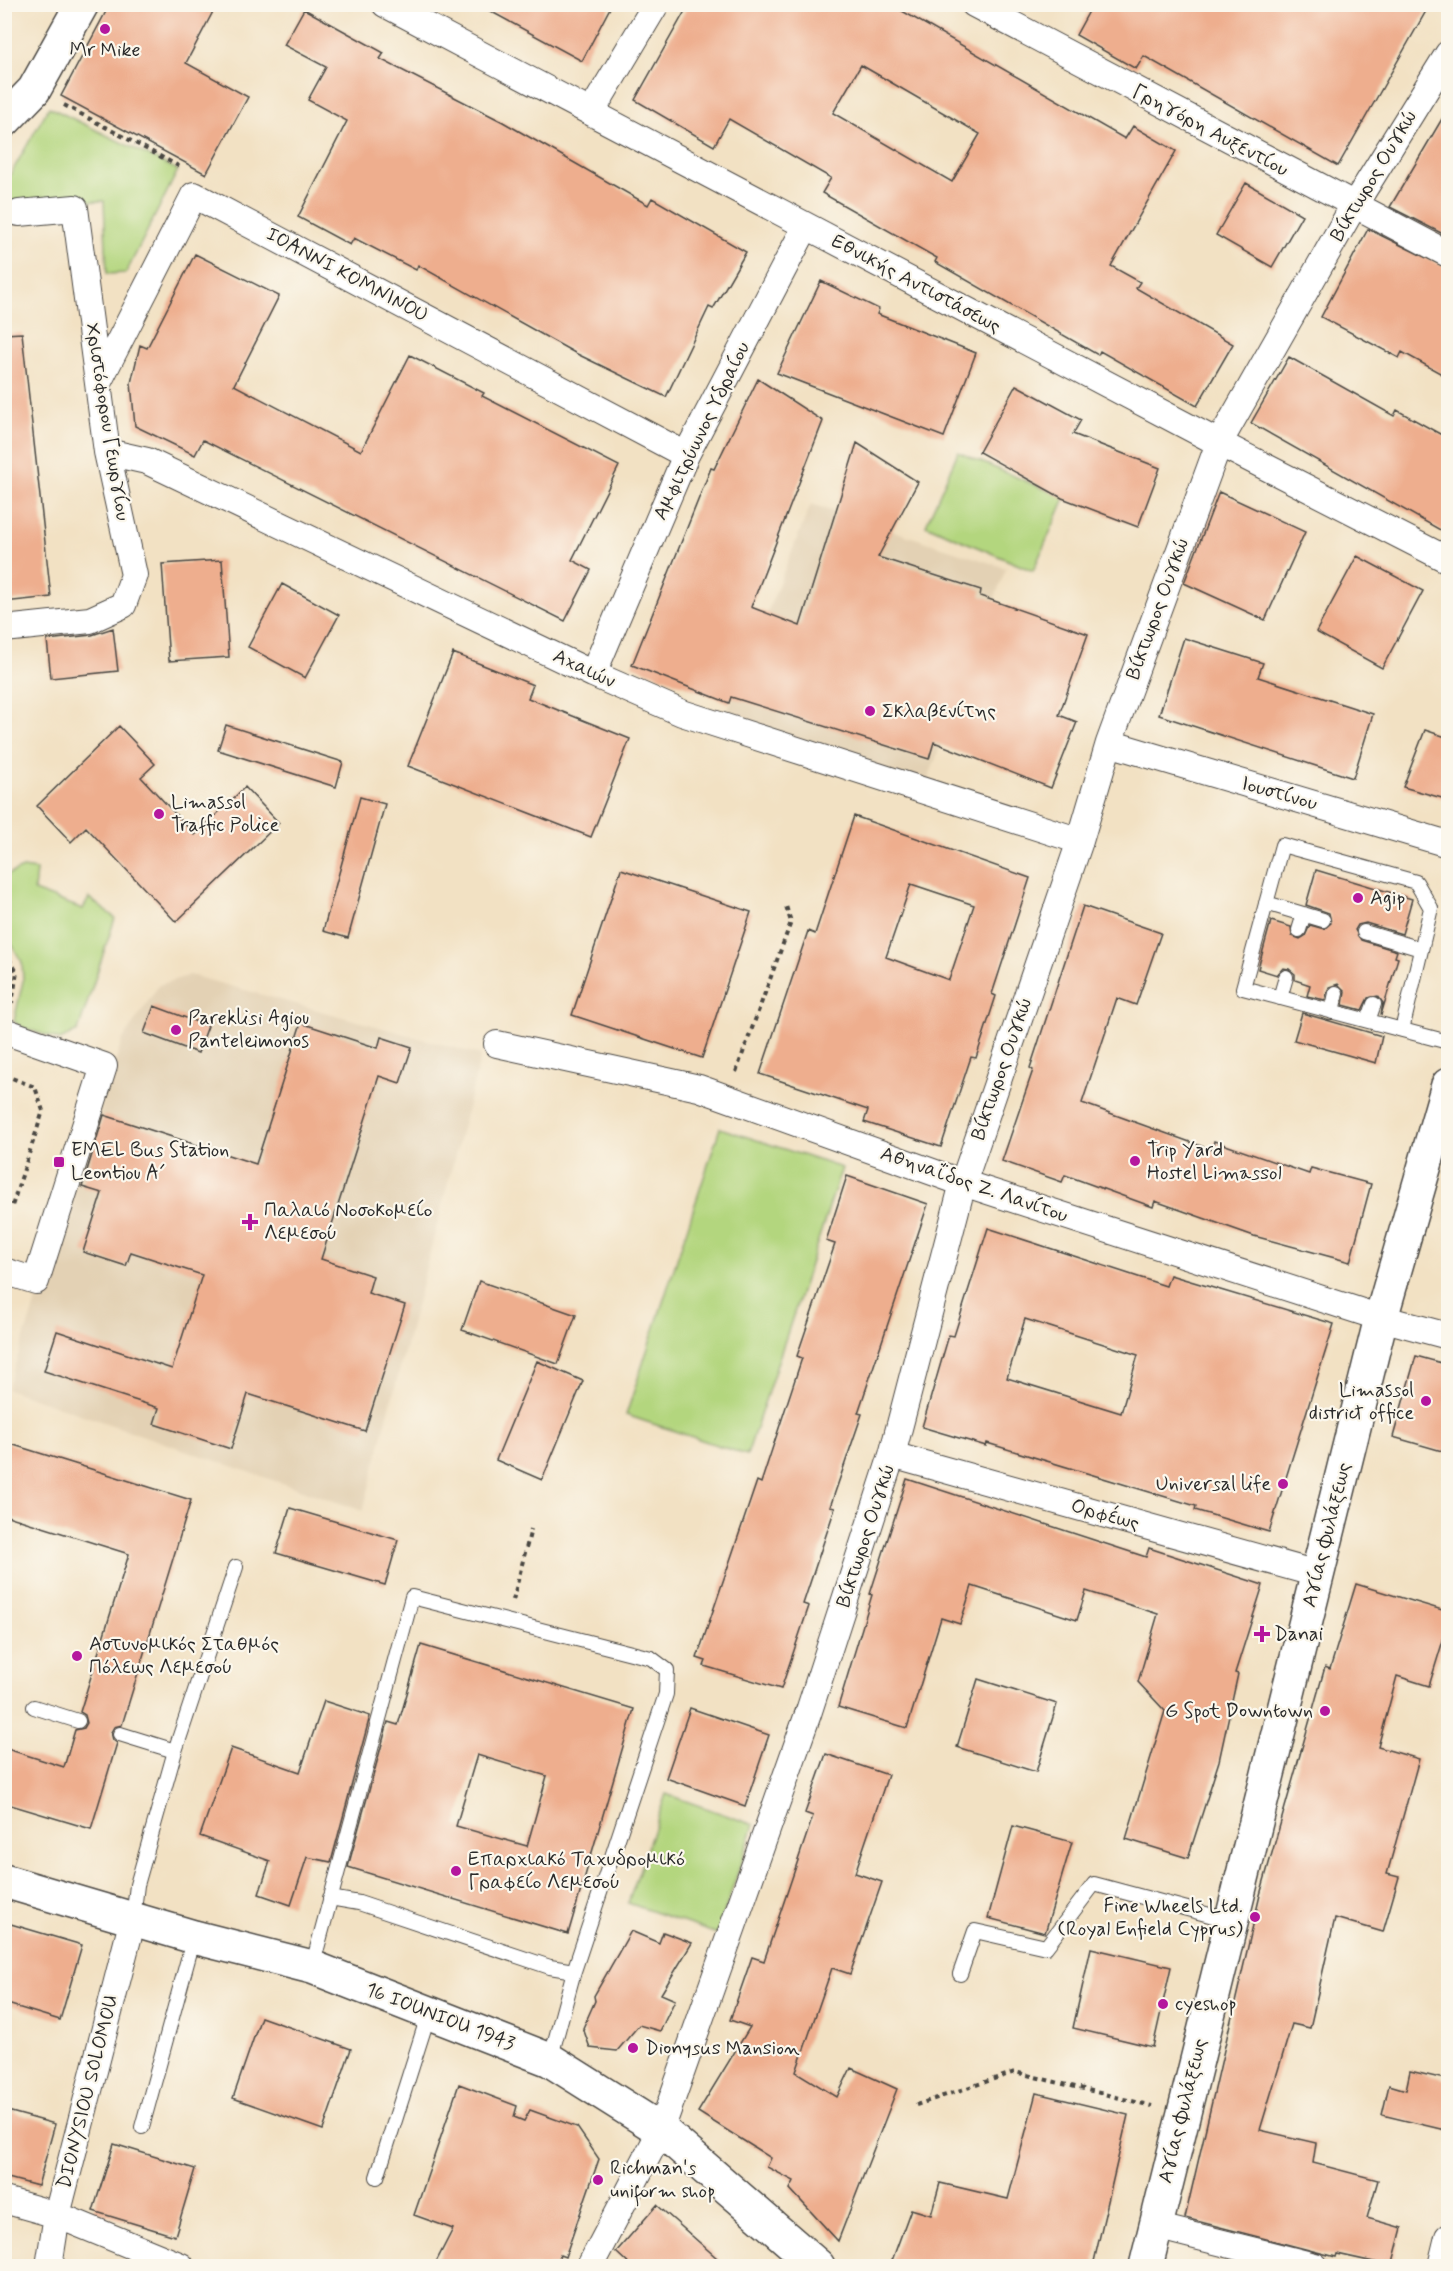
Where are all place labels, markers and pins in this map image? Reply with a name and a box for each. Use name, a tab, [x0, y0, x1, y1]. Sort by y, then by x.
marker: Mr Mike	[98, 22, 112, 36]
place label: Mr Mike	[69, 37, 141, 64]
place label: Σκλαβενίτης	[882, 698, 996, 725]
marker: Σκλαβενίτης	[863, 704, 877, 718]
place label: Limassol Traffic Police	[171, 789, 279, 839]
marker: Limassol Traffic Police	[152, 807, 166, 821]
place label: Agip	[1370, 885, 1405, 912]
marker: Agip	[1351, 891, 1365, 905]
place label: Pareklisi Agiou Panteleimonos	[188, 1005, 309, 1055]
marker: Pareklisi Agiou Panteleimonos	[169, 1023, 183, 1037]
place label: EMEL Bus Station Leontiou A´	[71, 1137, 229, 1187]
place label: Trip Yard Hostel Limassol	[1147, 1137, 1282, 1187]
marker: Trip Yard Hostel Limassol	[1128, 1154, 1142, 1168]
marker: EMEL Bus Station Leontiou A´	[52, 1155, 66, 1169]
place label: Παλαιό Νοσοκομείο Λεμεσού	[264, 1197, 433, 1247]
marker: Παλαιό Νοσοκομείο Λεμεσού	[241, 1213, 259, 1231]
place label: Limassol district office	[1309, 1377, 1414, 1427]
marker: Limassol district office	[1419, 1394, 1433, 1408]
place label: Universal life	[1156, 1471, 1271, 1498]
marker: Universal life	[1276, 1477, 1290, 1491]
place label: Danai	[1274, 1621, 1323, 1648]
marker: Danai	[1255, 1627, 1269, 1641]
place label: Αστυνομικός Σταθμός Πόλεως Λεμεσού	[89, 1631, 279, 1681]
marker: Αστυνομικός Σταθμός Πόλεως Λεμεσού	[70, 1649, 84, 1663]
place label: G Spot Downtown	[1165, 1698, 1313, 1725]
marker: G Spot Downtown	[1318, 1704, 1332, 1718]
place label: Επαρχιακό Ταχυδρομικό Γραφείο Λεμεσού	[468, 1846, 685, 1896]
marker: Επαρχιακό Ταχυδρομικό Γραφείο Λεμεσού	[449, 1864, 463, 1878]
place label: Fine Wheels Ltd. (Royal Enfield Cyprus)	[1057, 1893, 1243, 1943]
marker: Fine Wheels Ltd. (Royal Enfield Cyprus)	[1248, 1910, 1262, 1924]
place label: cyeshop	[1175, 1991, 1237, 2018]
marker: cyeshop	[1156, 1997, 1170, 2011]
place label: Dionysus Mansion	[645, 2035, 800, 2062]
marker: Dionysus Mansion	[626, 2041, 640, 2055]
place label: Richman's uniform shop	[610, 2155, 715, 2207]
marker: Richman's uniform shop	[591, 2173, 605, 2187]

